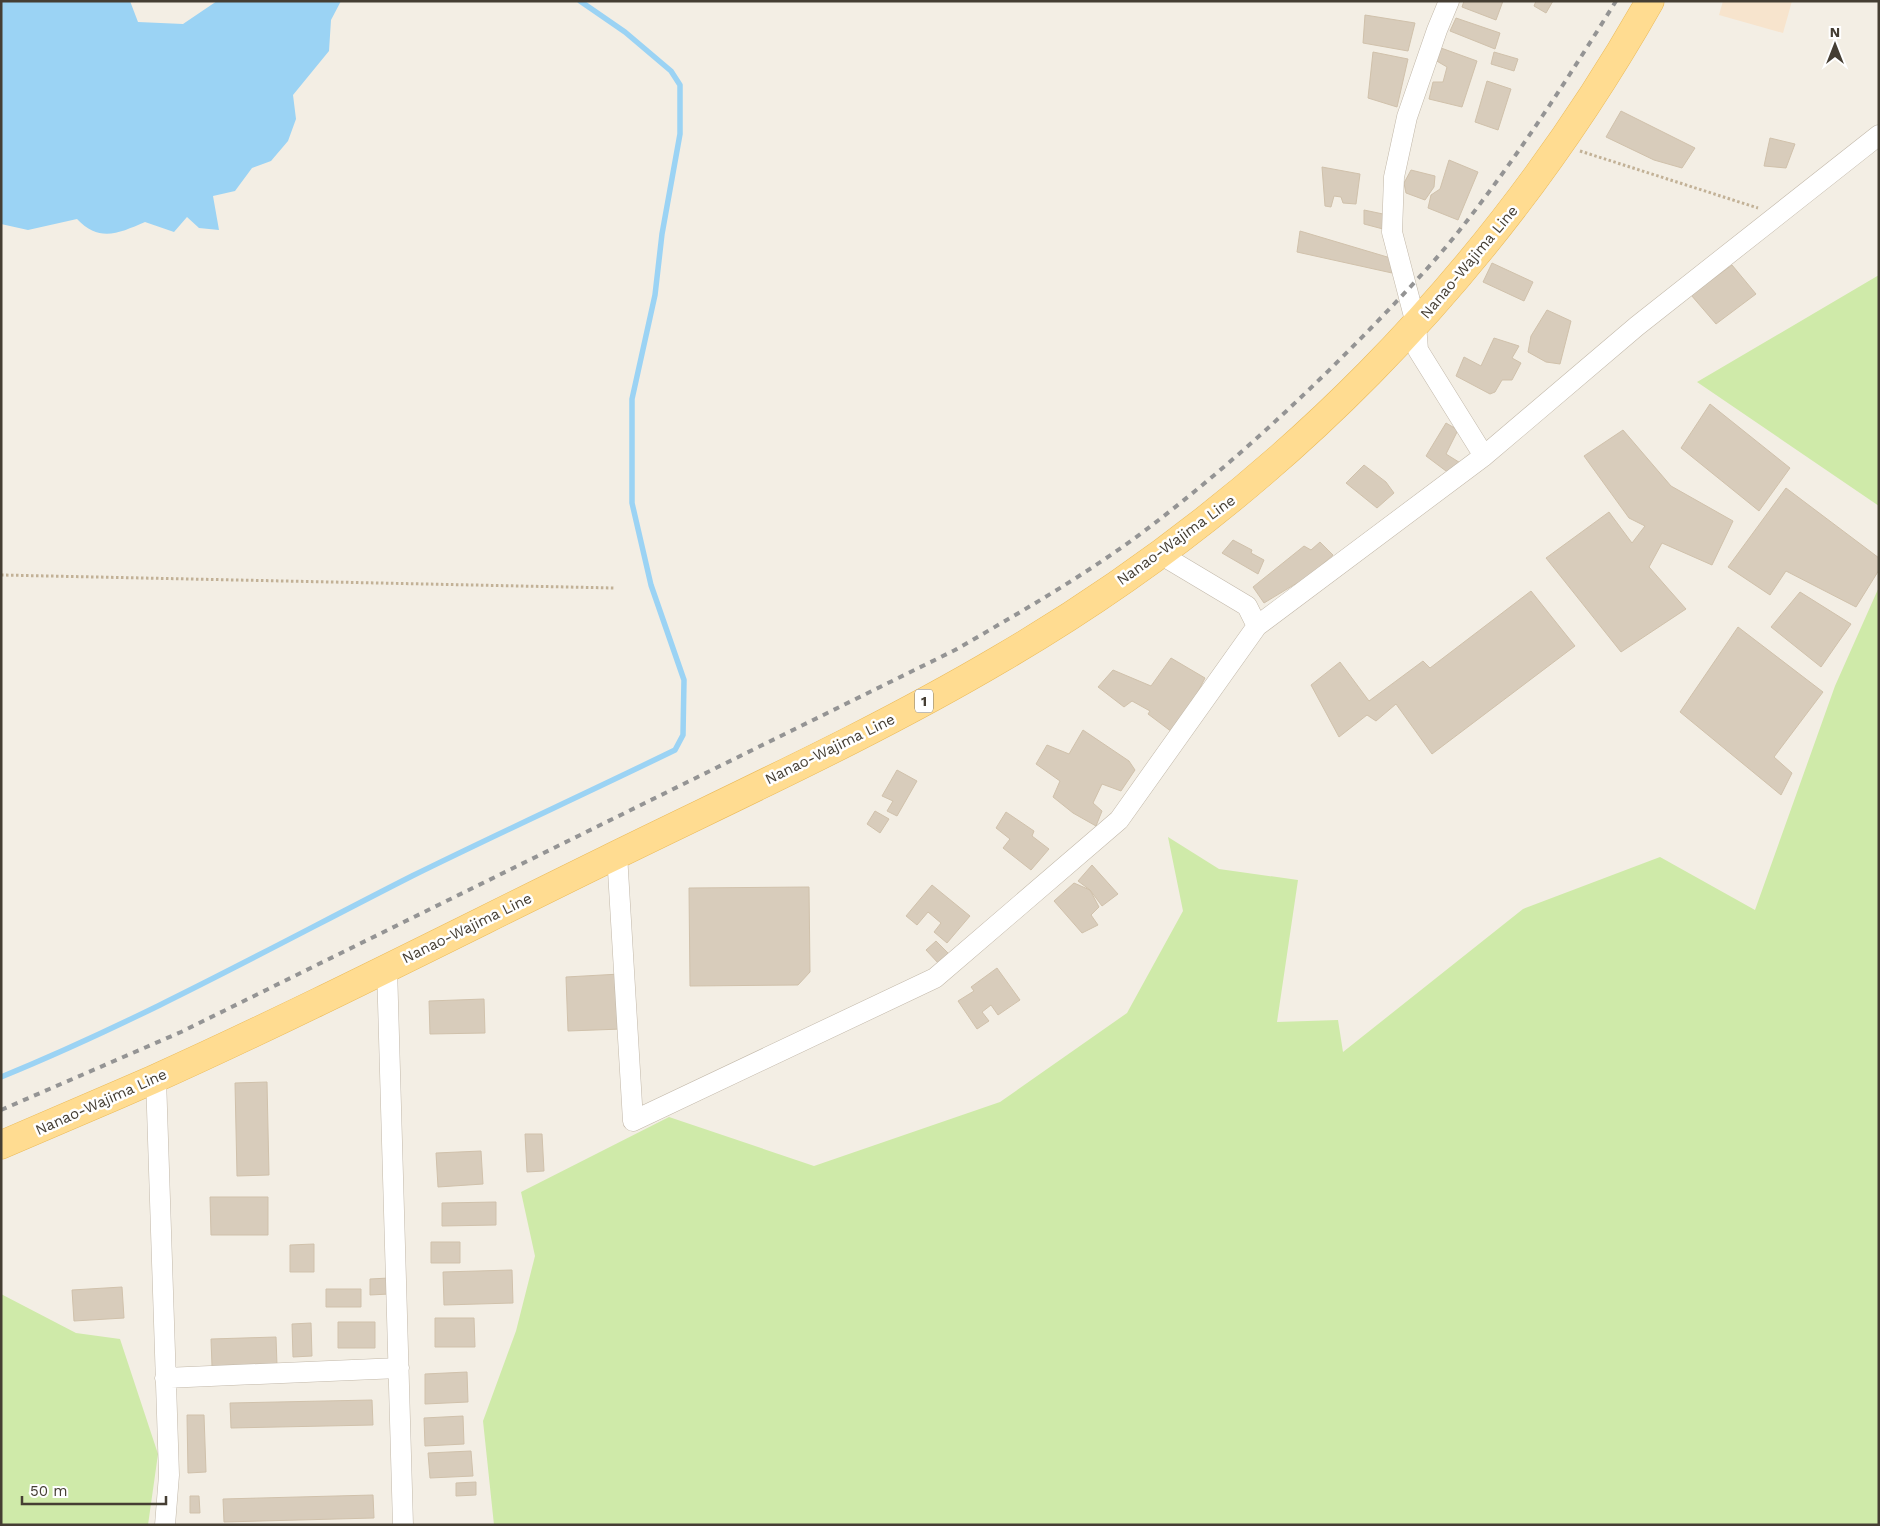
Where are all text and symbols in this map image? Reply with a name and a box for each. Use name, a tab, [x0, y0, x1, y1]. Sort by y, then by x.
north arrow	[1810, 20, 1860, 70]
text: N	[1830, 24, 1840, 40]
street label: Nanao-Wajima Line	[1416, 202, 1522, 322]
street label: Nanao-Wajima Line	[1113, 491, 1239, 589]
road number: 1	[915, 689, 933, 712]
street label: Nanao-Wajima Line	[762, 710, 898, 788]
street label: Nanao-Wajima Line	[399, 889, 535, 967]
street label: Nanao-Wajima Line	[32, 1065, 170, 1139]
scale bar	[22, 1474, 166, 1506]
text: 50 m	[30, 1482, 67, 1500]

